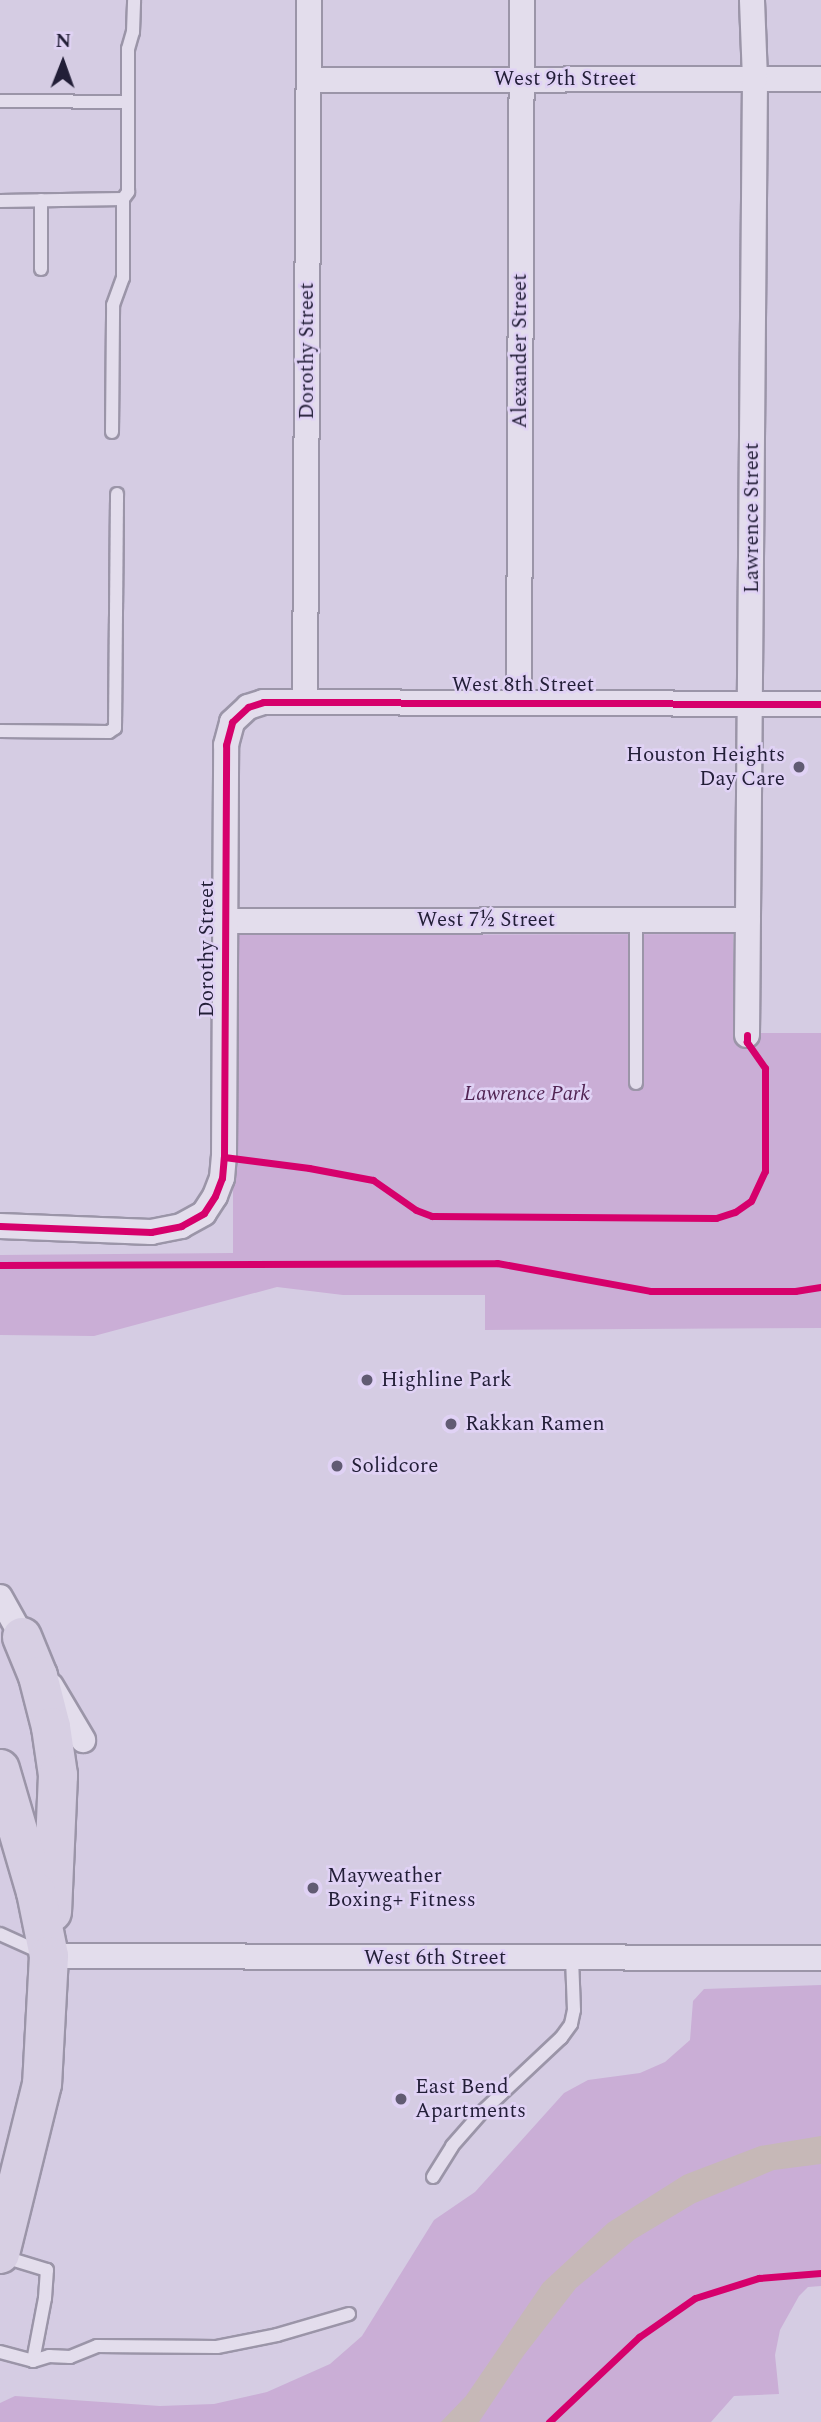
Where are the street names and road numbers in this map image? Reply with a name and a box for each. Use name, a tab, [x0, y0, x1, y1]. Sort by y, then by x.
street label: West 9th Street	[494, 66, 636, 92]
street label: Alexander Street	[507, 273, 533, 429]
street label: Dorothy Street	[294, 282, 320, 420]
street label: Lawrence Street	[739, 443, 765, 593]
street label: West 8th Street	[452, 672, 594, 698]
street label: Dorothy Street	[194, 880, 220, 1018]
street label: West 7½ Street	[417, 907, 555, 933]
street label: West 6th Street	[364, 1945, 506, 1971]

